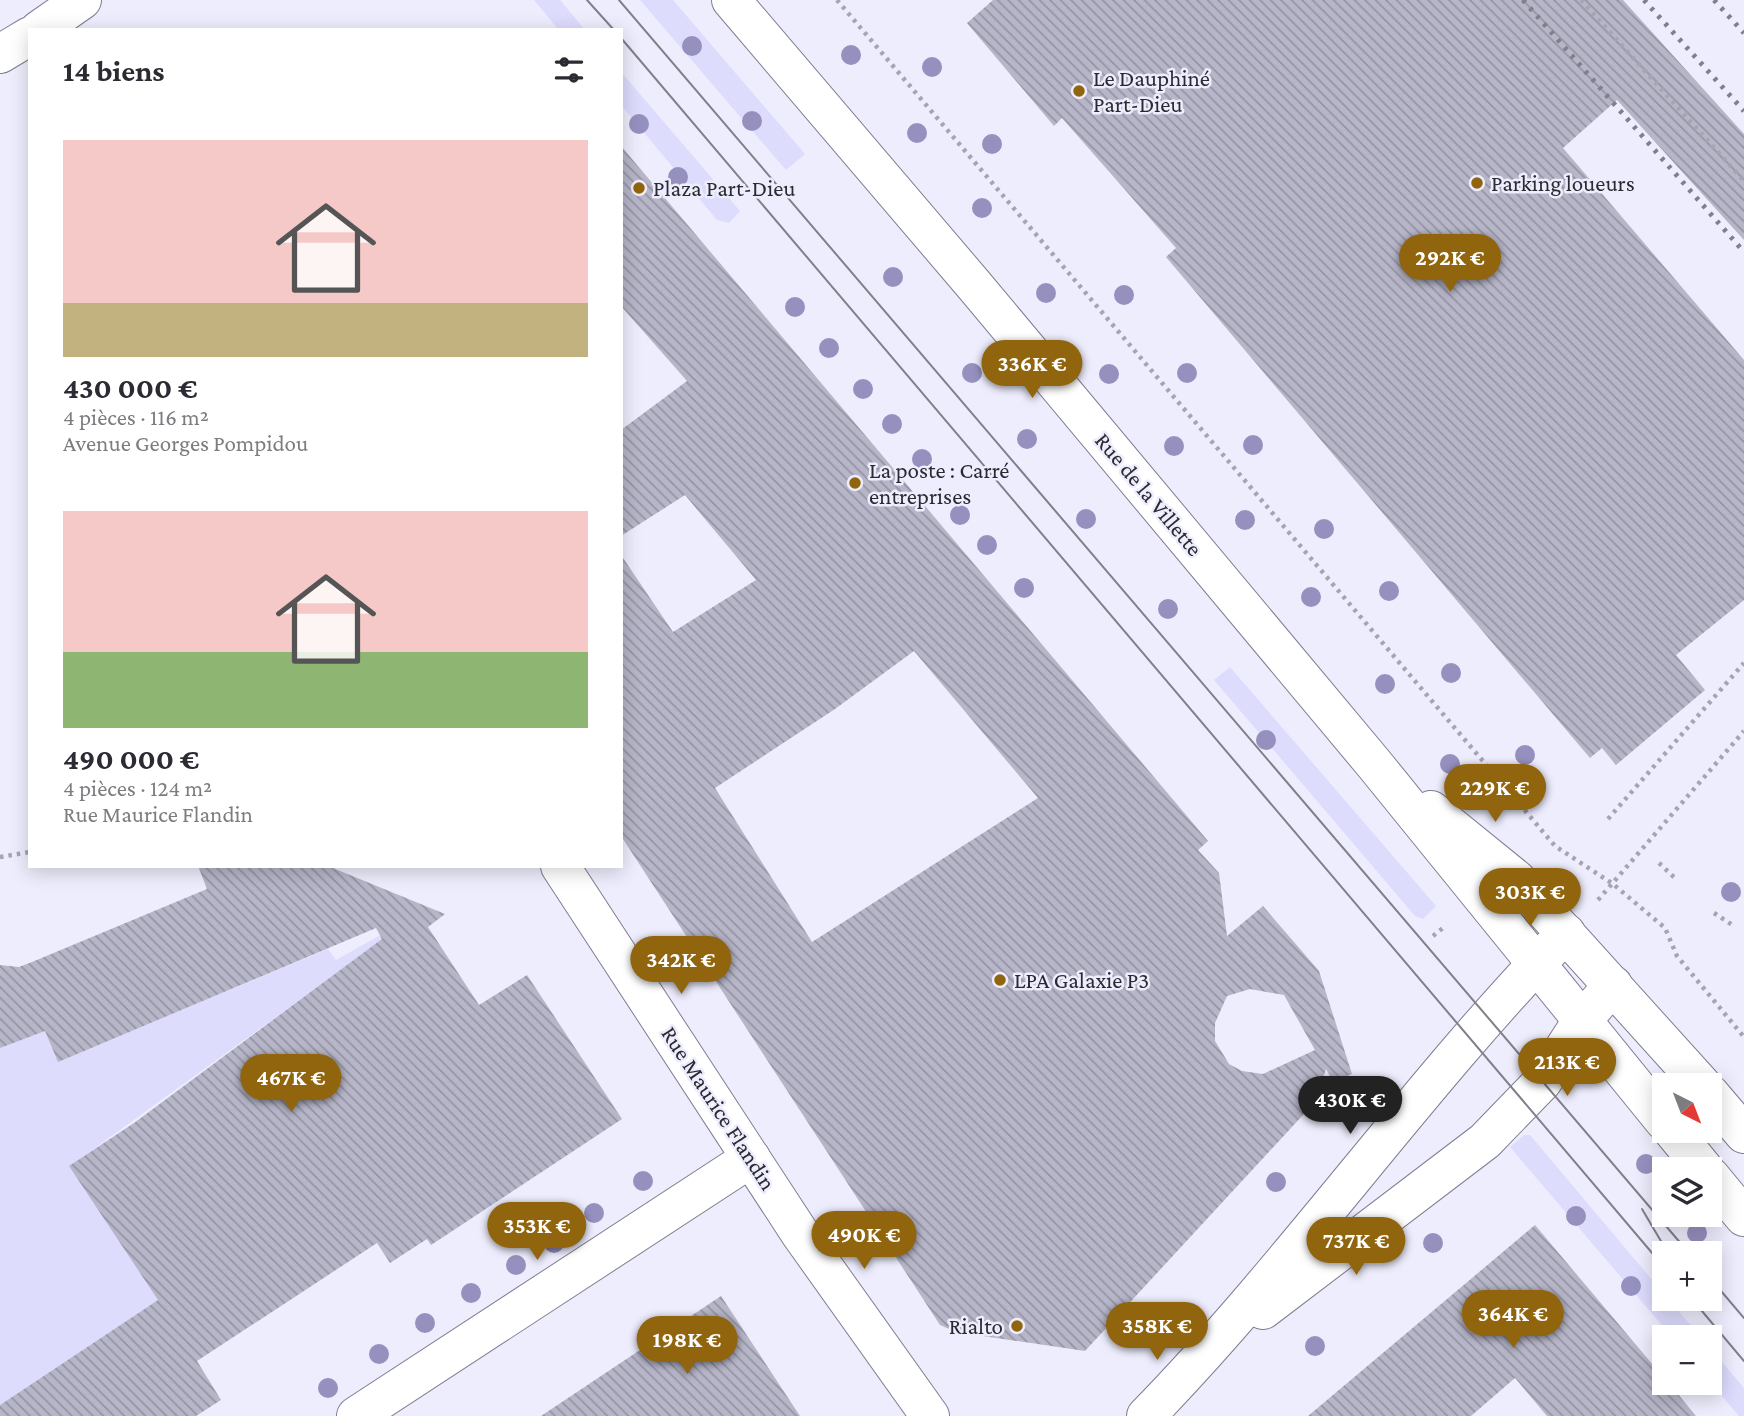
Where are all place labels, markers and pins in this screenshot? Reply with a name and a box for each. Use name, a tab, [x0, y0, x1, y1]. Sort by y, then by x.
place label: Le Dauphiné Part-Dieu	[1093, 65, 1210, 117]
marker: Le Dauphiné Part-Dieu	[1071, 83, 1087, 99]
place label: Parking loueurs	[1491, 170, 1635, 196]
place label: Plaza Part-Dieu	[653, 175, 796, 201]
marker: Parking loueurs	[1469, 175, 1485, 191]
marker: Plaza Part-Dieu	[631, 180, 647, 196]
pin: 292K €	[1393, 234, 1507, 294]
pin: 336K €	[975, 340, 1089, 400]
place label: La poste : Carré entreprises	[869, 457, 1009, 509]
marker: La poste : Carré entreprises	[847, 475, 863, 491]
pin: 229K €	[1438, 764, 1552, 824]
pin: 303K €	[1473, 869, 1587, 928]
pin: 342K €	[624, 936, 738, 996]
place label: LPA Galaxie P3	[1014, 967, 1149, 993]
marker: LPA Galaxie P3	[992, 972, 1008, 988]
pin: 213K €	[1510, 1038, 1624, 1098]
pin: 467K €	[234, 1054, 348, 1114]
pin: 430K €	[1293, 1076, 1407, 1136]
pin: 353K €	[480, 1202, 594, 1262]
pin: 490K €	[807, 1212, 921, 1271]
pin: 737K €	[1299, 1218, 1413, 1277]
pin: 364K €	[1456, 1290, 1570, 1350]
pin: 358K €	[1100, 1302, 1214, 1362]
place label: Rialto	[949, 1313, 1003, 1339]
pin: 198K €	[630, 1316, 744, 1376]
marker: Rialto	[1009, 1318, 1025, 1334]

